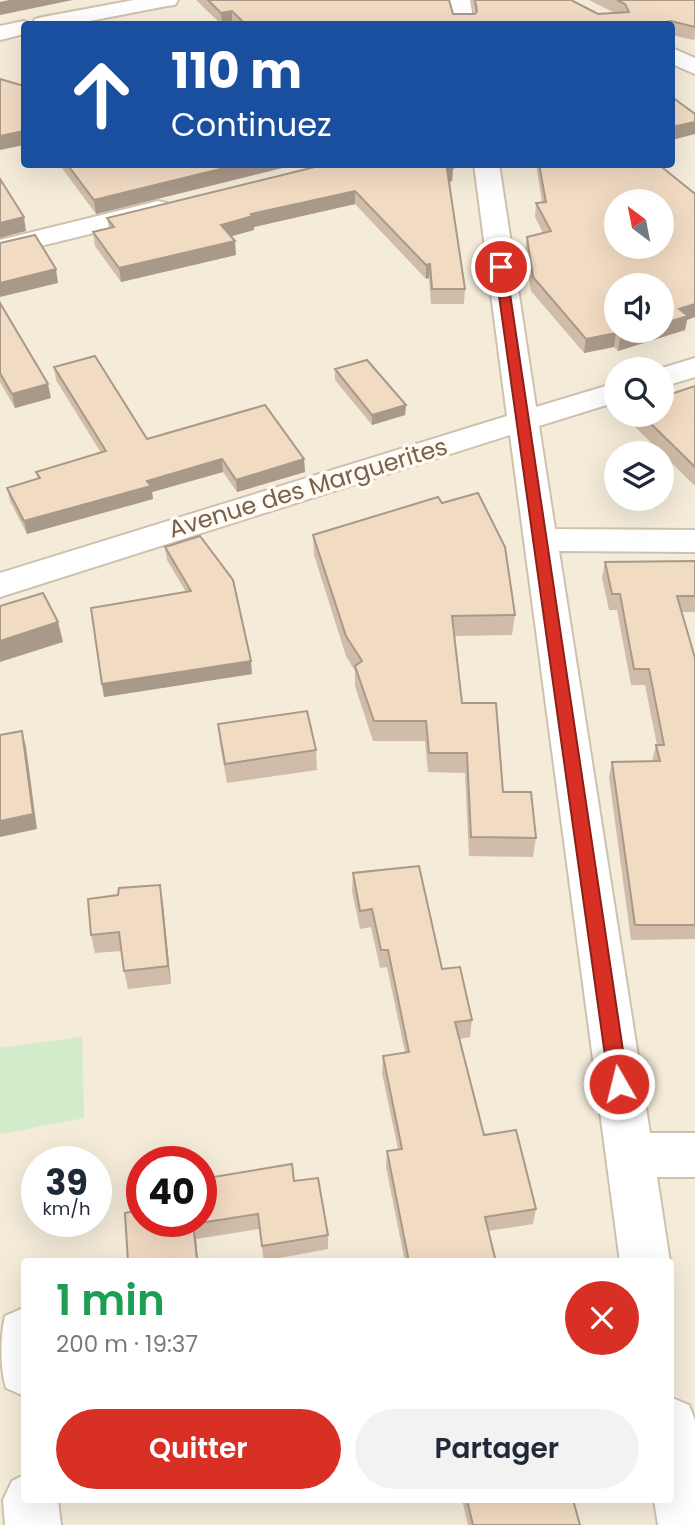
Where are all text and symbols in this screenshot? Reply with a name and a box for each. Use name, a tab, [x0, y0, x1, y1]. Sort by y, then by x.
text: 110 m	[171, 37, 302, 105]
icon: ahead	[56, 49, 147, 140]
text: Continuez	[171, 102, 332, 147]
north arrow	[604, 189, 674, 259]
map controls	[604, 189, 674, 511]
pin	[471, 237, 531, 297]
icon: arrive	[482, 248, 520, 286]
button: sound	[604, 273, 674, 343]
button: search	[604, 357, 674, 427]
street label: Avenue des Marguerites	[164, 429, 451, 546]
button: layers	[604, 441, 674, 511]
position arrow	[582, 1047, 656, 1121]
speed limit sign: 40	[126, 1146, 217, 1237]
text: 39	[45, 1158, 88, 1207]
text: km/h	[43, 1196, 90, 1221]
text: 1 min	[56, 1271, 165, 1330]
button: close	[565, 1281, 639, 1355]
text: 200 m · 19:37	[56, 1328, 198, 1360]
button: Quitter	[56, 1409, 341, 1489]
button: Partager	[355, 1409, 639, 1489]

